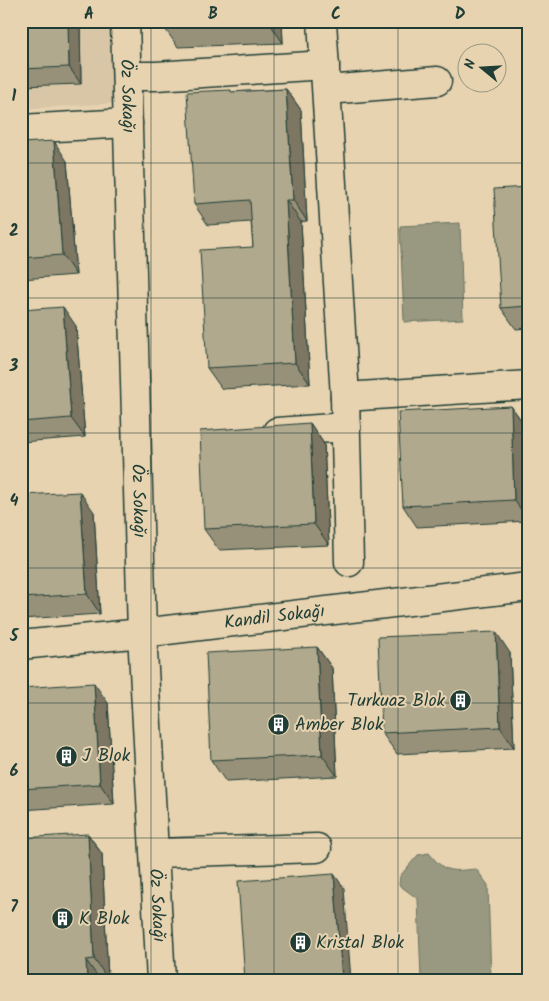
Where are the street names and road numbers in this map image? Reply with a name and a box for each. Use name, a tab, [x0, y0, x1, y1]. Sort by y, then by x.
street label: Öz Sokağı	[112, 59, 143, 133]
street label: Öz Sokağı	[123, 463, 154, 538]
street label: Kandil Sokağı	[222, 597, 327, 638]
street label: Öz Sokağı	[140, 868, 173, 943]

